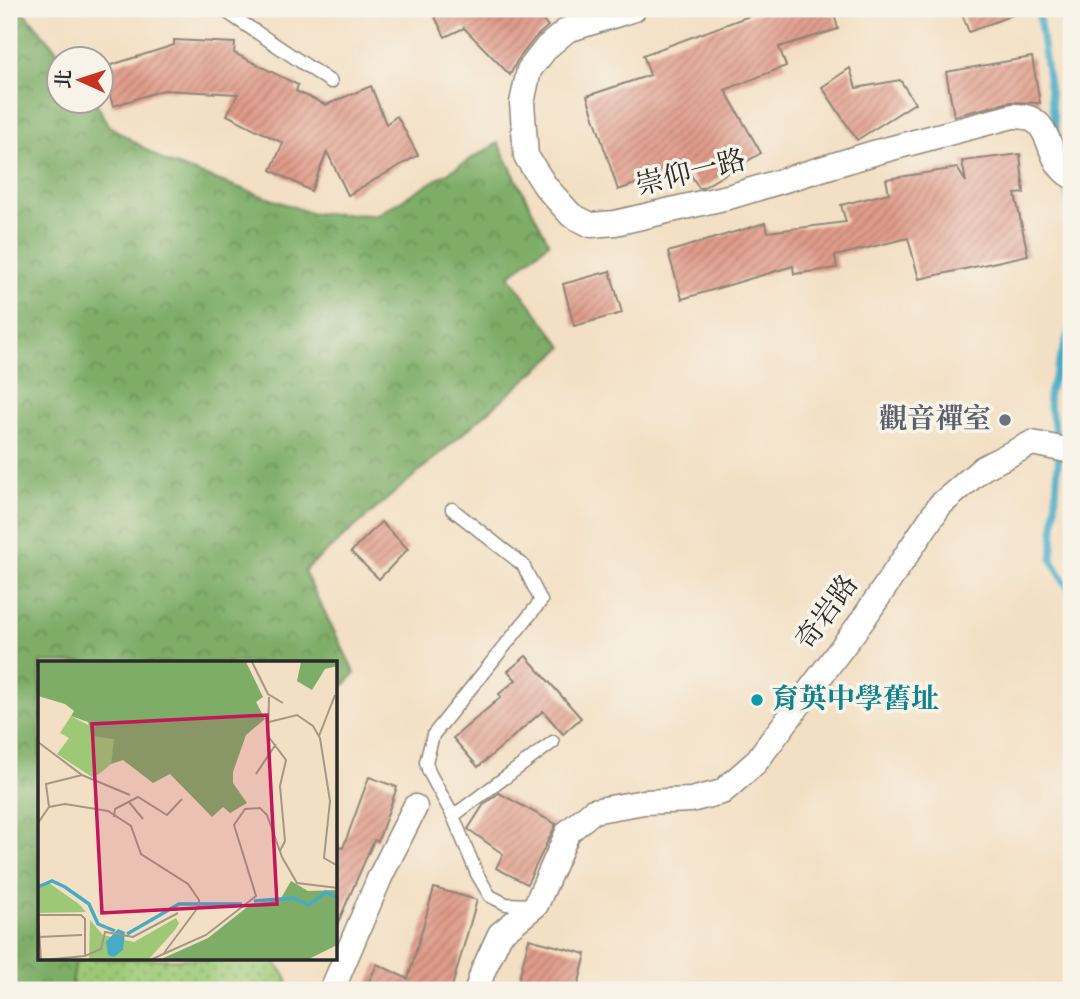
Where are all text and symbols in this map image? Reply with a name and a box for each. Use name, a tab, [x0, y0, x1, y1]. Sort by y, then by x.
north arrow	[46, 46, 116, 116]
text: 北	[53, 69, 78, 89]
street label: 崇仰一路	[632, 143, 750, 205]
place label: 觀音禪室	[879, 403, 991, 438]
marker: 觀音禪室	[997, 412, 1013, 428]
street label: 奇岩路	[789, 569, 867, 657]
inset map	[38, 661, 338, 960]
place label: 育英中學舊址	[771, 683, 939, 718]
marker: 育英中學舊址	[749, 692, 765, 708]

